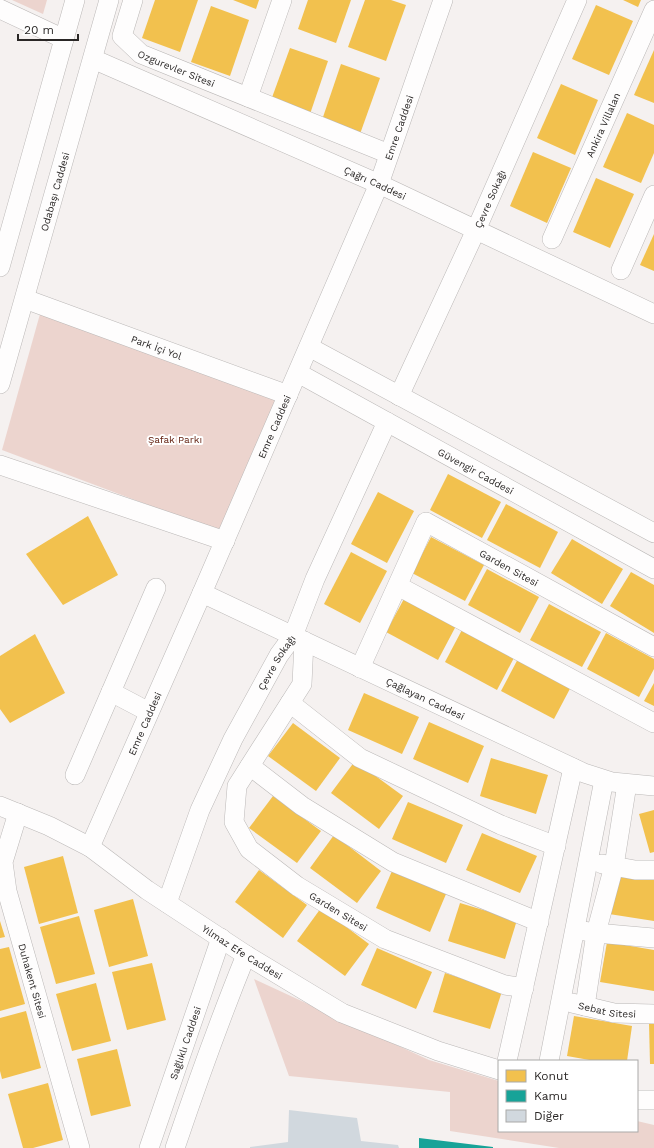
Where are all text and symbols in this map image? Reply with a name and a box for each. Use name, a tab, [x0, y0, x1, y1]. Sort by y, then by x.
scale bar	[18, 16, 78, 42]
text: 20 m	[24, 23, 54, 37]
street label: Ozgurevler Sitesi	[136, 48, 217, 89]
street label: Ankira Villalan	[584, 91, 622, 159]
street label: Emre Caddesi	[382, 94, 415, 161]
street label: Odabaşı Caddesi	[38, 151, 71, 232]
street label: Çağrı Caddesi	[342, 164, 408, 202]
street label: Çevre Sokağı	[472, 168, 507, 230]
street label: Park İçi Yol	[130, 333, 183, 361]
street label: Emre Caddesi	[256, 393, 293, 460]
park label: Şafak Parkı	[148, 434, 202, 445]
street label: Güvengir Caddesi	[436, 446, 516, 496]
street label: Garden Sitesi	[478, 547, 540, 588]
street label: Çevre Sokağı	[255, 633, 297, 692]
street label: Çağlayan Caddesi	[384, 675, 466, 721]
street label: Emre Caddesi	[126, 690, 163, 757]
street label: Garden Sitesi	[308, 889, 369, 933]
street label: Yılmaz Efe Caddesi	[200, 922, 284, 981]
street label: Duhakent Sitesi	[17, 942, 48, 1020]
street label: Sebat Sitesi	[577, 999, 636, 1019]
street label: Sağlıklı Caddesi	[167, 1005, 203, 1081]
legend	[498, 1060, 638, 1132]
text: Konut	[534, 1069, 568, 1083]
text: Kamu	[534, 1089, 567, 1103]
text: Diğer	[534, 1109, 564, 1123]

